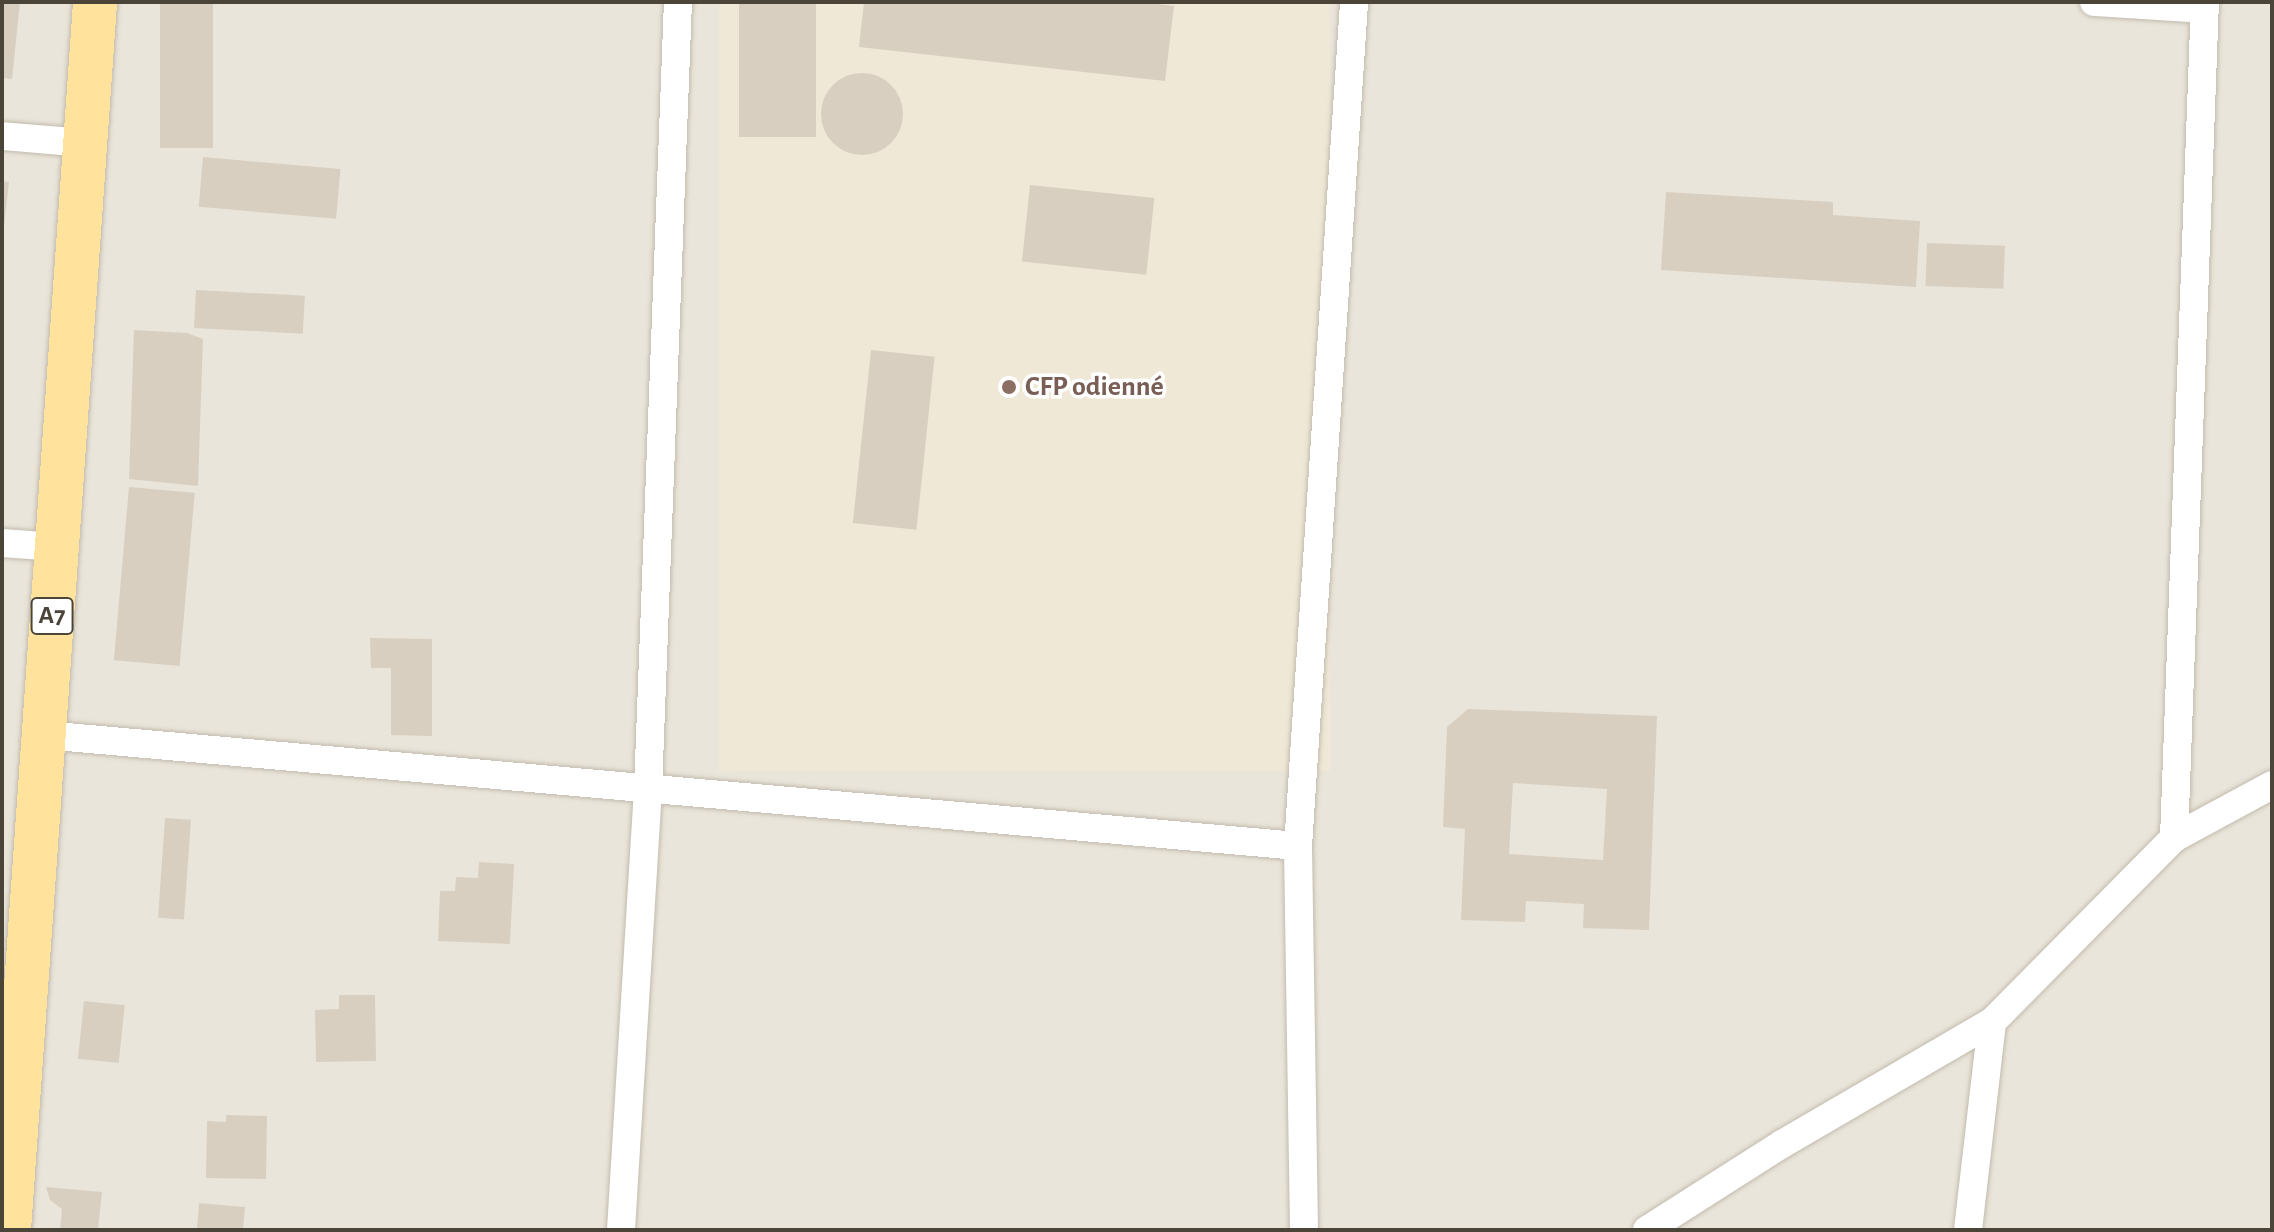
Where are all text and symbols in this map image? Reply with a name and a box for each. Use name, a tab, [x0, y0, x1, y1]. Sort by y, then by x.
place label: CFP odienné	[1025, 370, 1164, 404]
marker: CFP odienné	[1000, 378, 1018, 396]
road number: A7	[30, 594, 74, 638]

